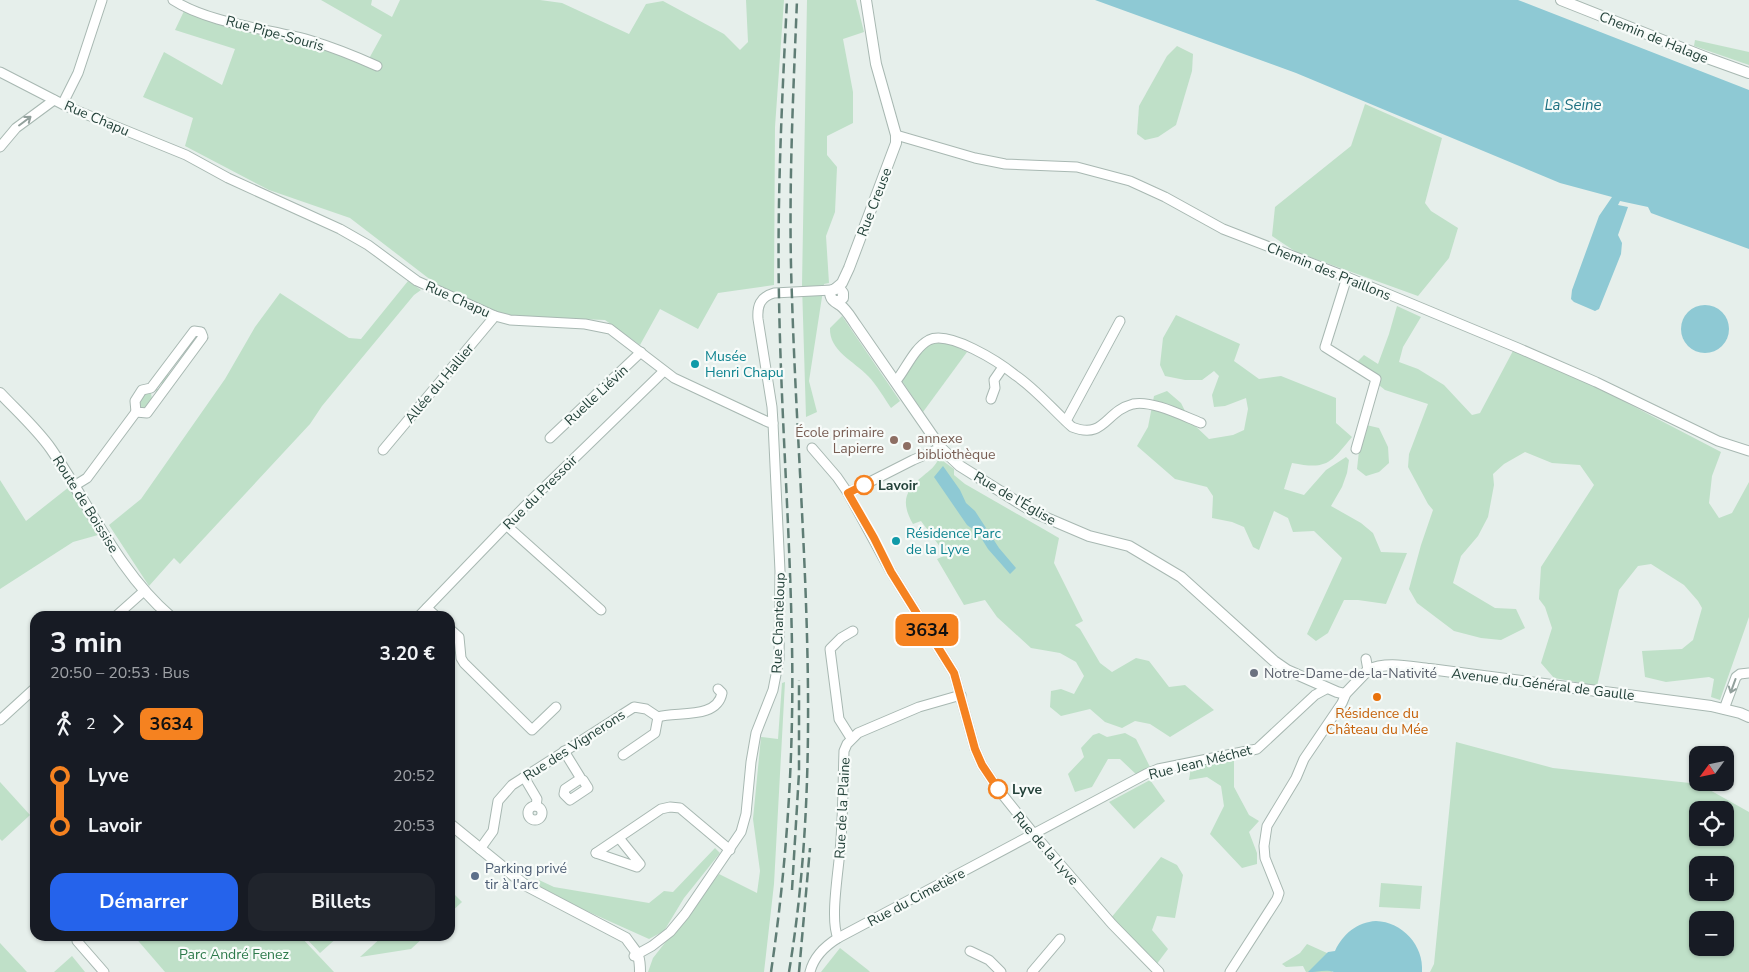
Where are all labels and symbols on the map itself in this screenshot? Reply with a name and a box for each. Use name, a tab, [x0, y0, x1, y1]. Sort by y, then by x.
street label: Chemin de Halage	[1596, 7, 1711, 68]
street label: Rue Pipe-Souris	[224, 11, 326, 56]
water label: La Seine	[1544, 95, 1602, 115]
street label: Rue Chapu	[61, 96, 132, 141]
one-way arrow	[18, 116, 31, 127]
street label: Rue Creuse	[853, 165, 896, 239]
street label: Chemin des Praillons	[1264, 238, 1394, 305]
street label: Rue Chapu	[422, 277, 493, 322]
street label: Allée du Hallier	[400, 339, 478, 427]
place label: Musée Henri Chapu	[705, 347, 784, 382]
marker: Musée Henri Chapu	[689, 358, 701, 370]
street label: Ruelle Liévin	[560, 361, 632, 430]
place label: École primaire Lapierre	[795, 423, 884, 458]
place label: annexe bibliothèque	[917, 429, 995, 464]
marker: École primaire Lapierre	[888, 434, 900, 446]
marker: annexe bibliothèque	[901, 440, 913, 452]
street label: Rue du Pressoir	[499, 451, 582, 534]
street label: Route de Boissise	[48, 452, 123, 557]
street label: Rue de l'Église	[970, 467, 1059, 530]
marker: Lavoir	[854, 475, 874, 495]
place label: Lavoir	[878, 476, 918, 495]
place label: Résidence Parc de la Lyve	[906, 524, 1001, 559]
marker: Résidence Parc de la Lyve	[890, 535, 902, 547]
street label: Rue Chanteloup	[767, 572, 790, 674]
line badge: 3634	[892, 614, 962, 646]
place label: Notre-Dame-de-la-Nativité	[1264, 664, 1437, 683]
street label: Avenue du Général de Gaulle	[1450, 664, 1636, 705]
marker: Notre-Dame-de-la-Nativité	[1248, 667, 1260, 679]
one-way arrow	[1727, 678, 1737, 694]
marker: Résidence du Château du Mée	[1371, 691, 1383, 703]
place label: Résidence du Château du Mée	[1326, 704, 1428, 739]
street label: Rue des Vignerons	[520, 705, 629, 786]
street label: Rue Jean Méchet	[1147, 740, 1254, 784]
north arrow	[1689, 746, 1734, 791]
street label: Rue de la Plaine	[830, 757, 855, 859]
marker: Lyve	[988, 779, 1008, 799]
place label: Lyve	[1012, 780, 1042, 799]
street label: Rue de la Lyve	[1008, 808, 1083, 889]
place label: Parking privé tir à l'arc	[485, 859, 567, 894]
street label: Rue du Cimetière	[864, 864, 968, 931]
marker: Parking privé tir à l'arc	[469, 870, 481, 882]
park label: Parc André Fenez	[179, 945, 289, 964]

